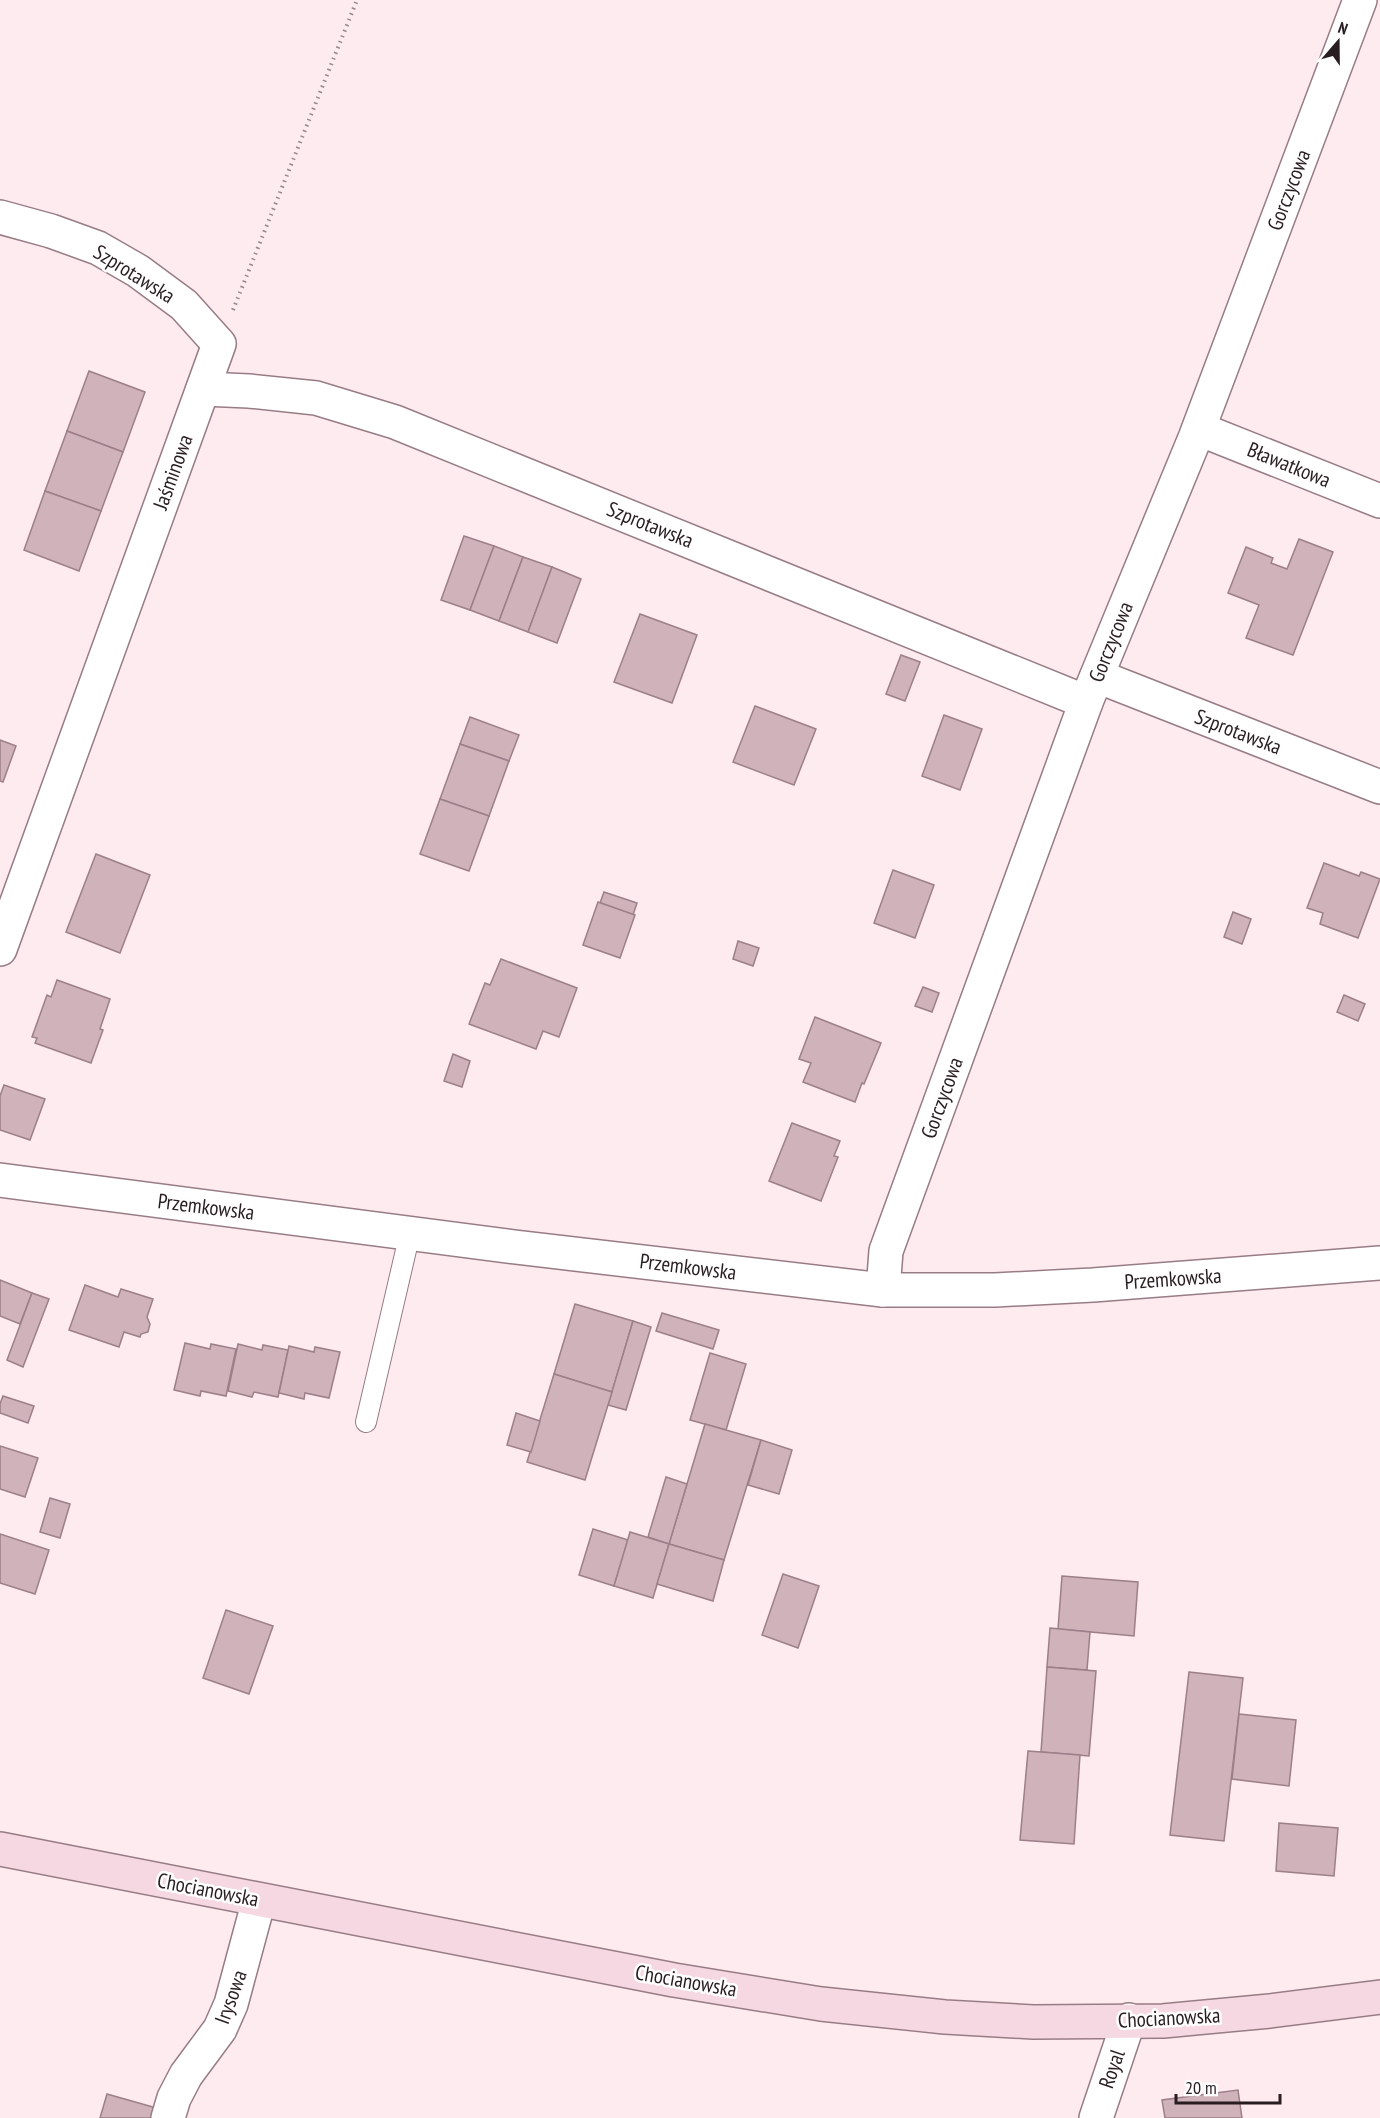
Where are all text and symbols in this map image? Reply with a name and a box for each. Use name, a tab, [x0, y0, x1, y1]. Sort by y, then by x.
north arrow	[1308, 12, 1368, 72]
text: N	[1336, 17, 1351, 39]
street label: Gorczycowa	[1261, 146, 1316, 234]
street label: Szprotawska	[89, 238, 180, 309]
street label: Jaśminowa	[146, 431, 199, 514]
street label: Bławatkowa	[1244, 436, 1335, 493]
street label: Szprotawska	[603, 495, 697, 554]
street label: Gorczycowa	[1082, 598, 1139, 686]
street label: Szprotawska	[1191, 703, 1285, 760]
street label: Gorczycowa	[914, 1054, 969, 1142]
street label: Przemkowska	[156, 1187, 256, 1226]
street label: Przemkowska	[638, 1247, 738, 1286]
street label: Przemkowska	[1124, 1262, 1222, 1295]
street label: Chocianowska	[155, 1866, 261, 1913]
street label: Chocianowska	[633, 1958, 739, 2003]
street label: Irysowa	[208, 1966, 253, 2027]
street label: Chocianowska	[1117, 2001, 1221, 2034]
street label: Royal	[1092, 2046, 1131, 2092]
scale bar	[1176, 2067, 1280, 2105]
text: 20 m	[1185, 2076, 1217, 2099]

